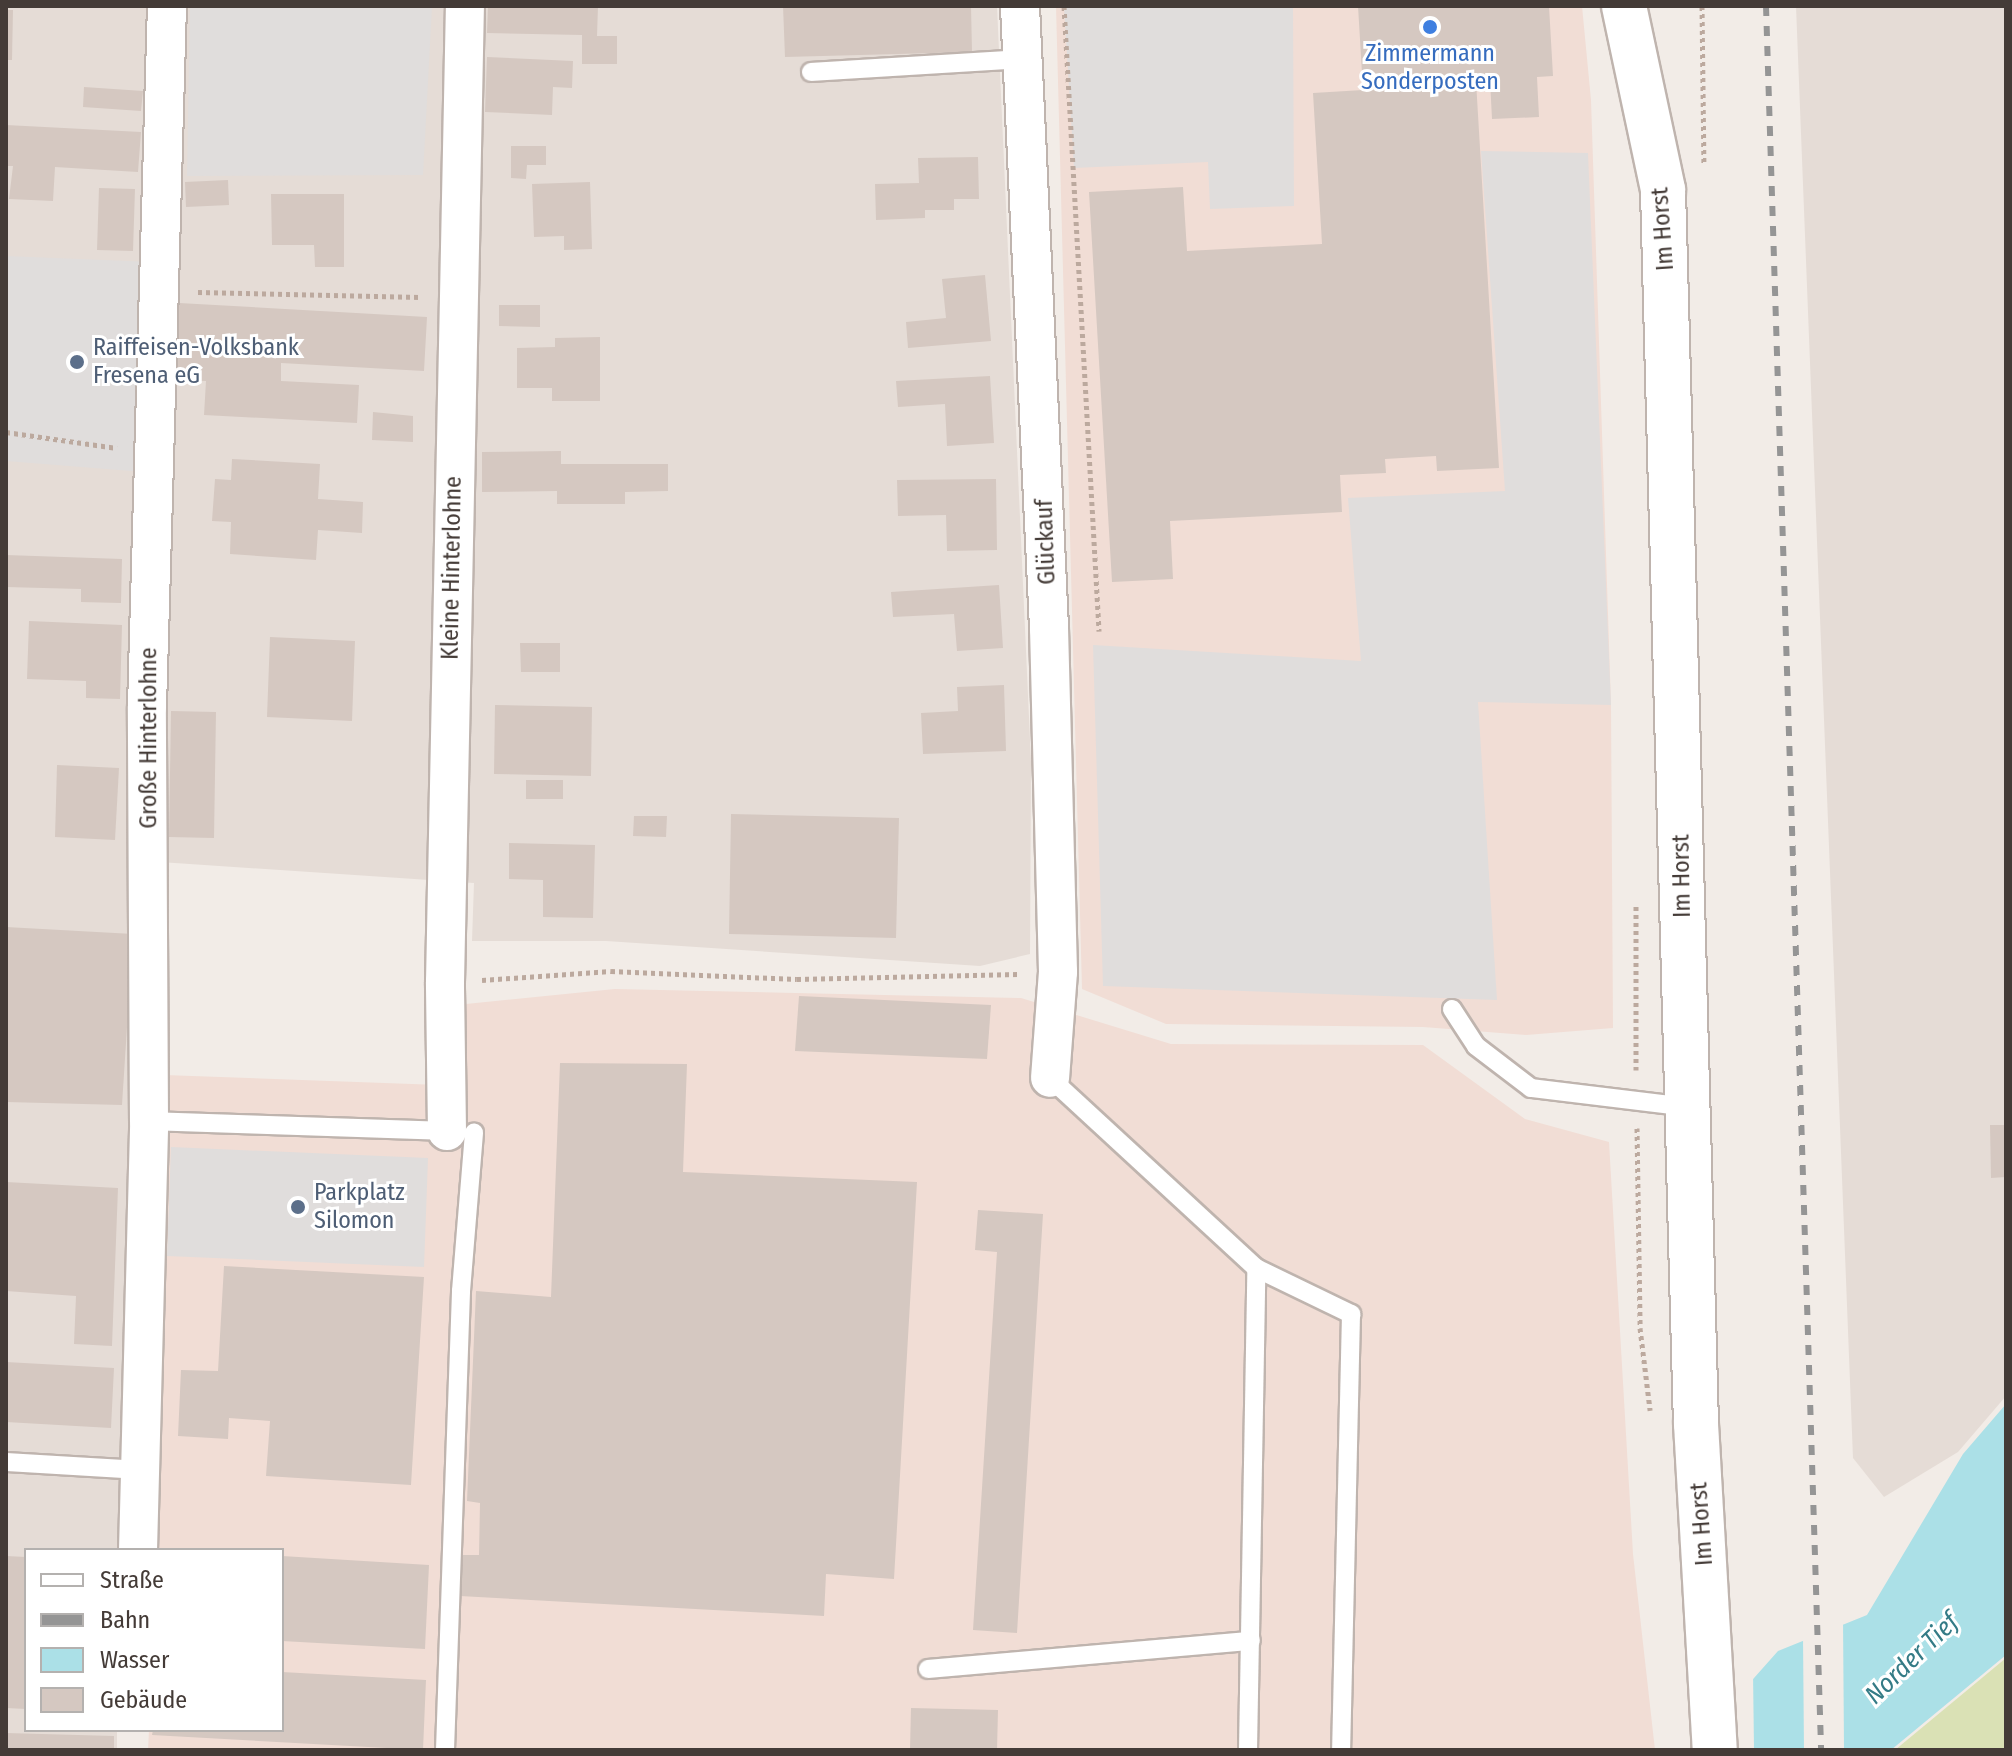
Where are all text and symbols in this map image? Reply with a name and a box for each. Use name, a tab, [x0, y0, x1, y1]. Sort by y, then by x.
marker: Zimmermann Sonderposten	[1421, 18, 1439, 36]
place label: Zimmermann Sonderposten	[1361, 40, 1499, 96]
street label: Im Horst	[1646, 186, 1680, 272]
place label: Raiffeisen-Volksbank Fresena eG	[93, 334, 299, 390]
marker: Raiffeisen-Volksbank Fresena eG	[68, 353, 86, 371]
street label: Kleine Hinterlohne	[436, 476, 468, 660]
street label: Glückauf	[1030, 499, 1062, 585]
street label: Große Hinterlohne	[135, 647, 163, 829]
street label: Im Horst	[1667, 834, 1697, 918]
place label: Parkplatz Silomon	[314, 1179, 405, 1235]
marker: Parkplatz Silomon	[289, 1198, 307, 1216]
street label: Im Horst	[1685, 1481, 1719, 1567]
legend	[24, 1548, 284, 1732]
text: Straße	[100, 1566, 164, 1594]
text: Bahn	[100, 1606, 150, 1634]
water label: Norder Tief	[1859, 1607, 1965, 1711]
text: Wasser	[100, 1646, 169, 1674]
text: Gebäude	[100, 1686, 187, 1714]

